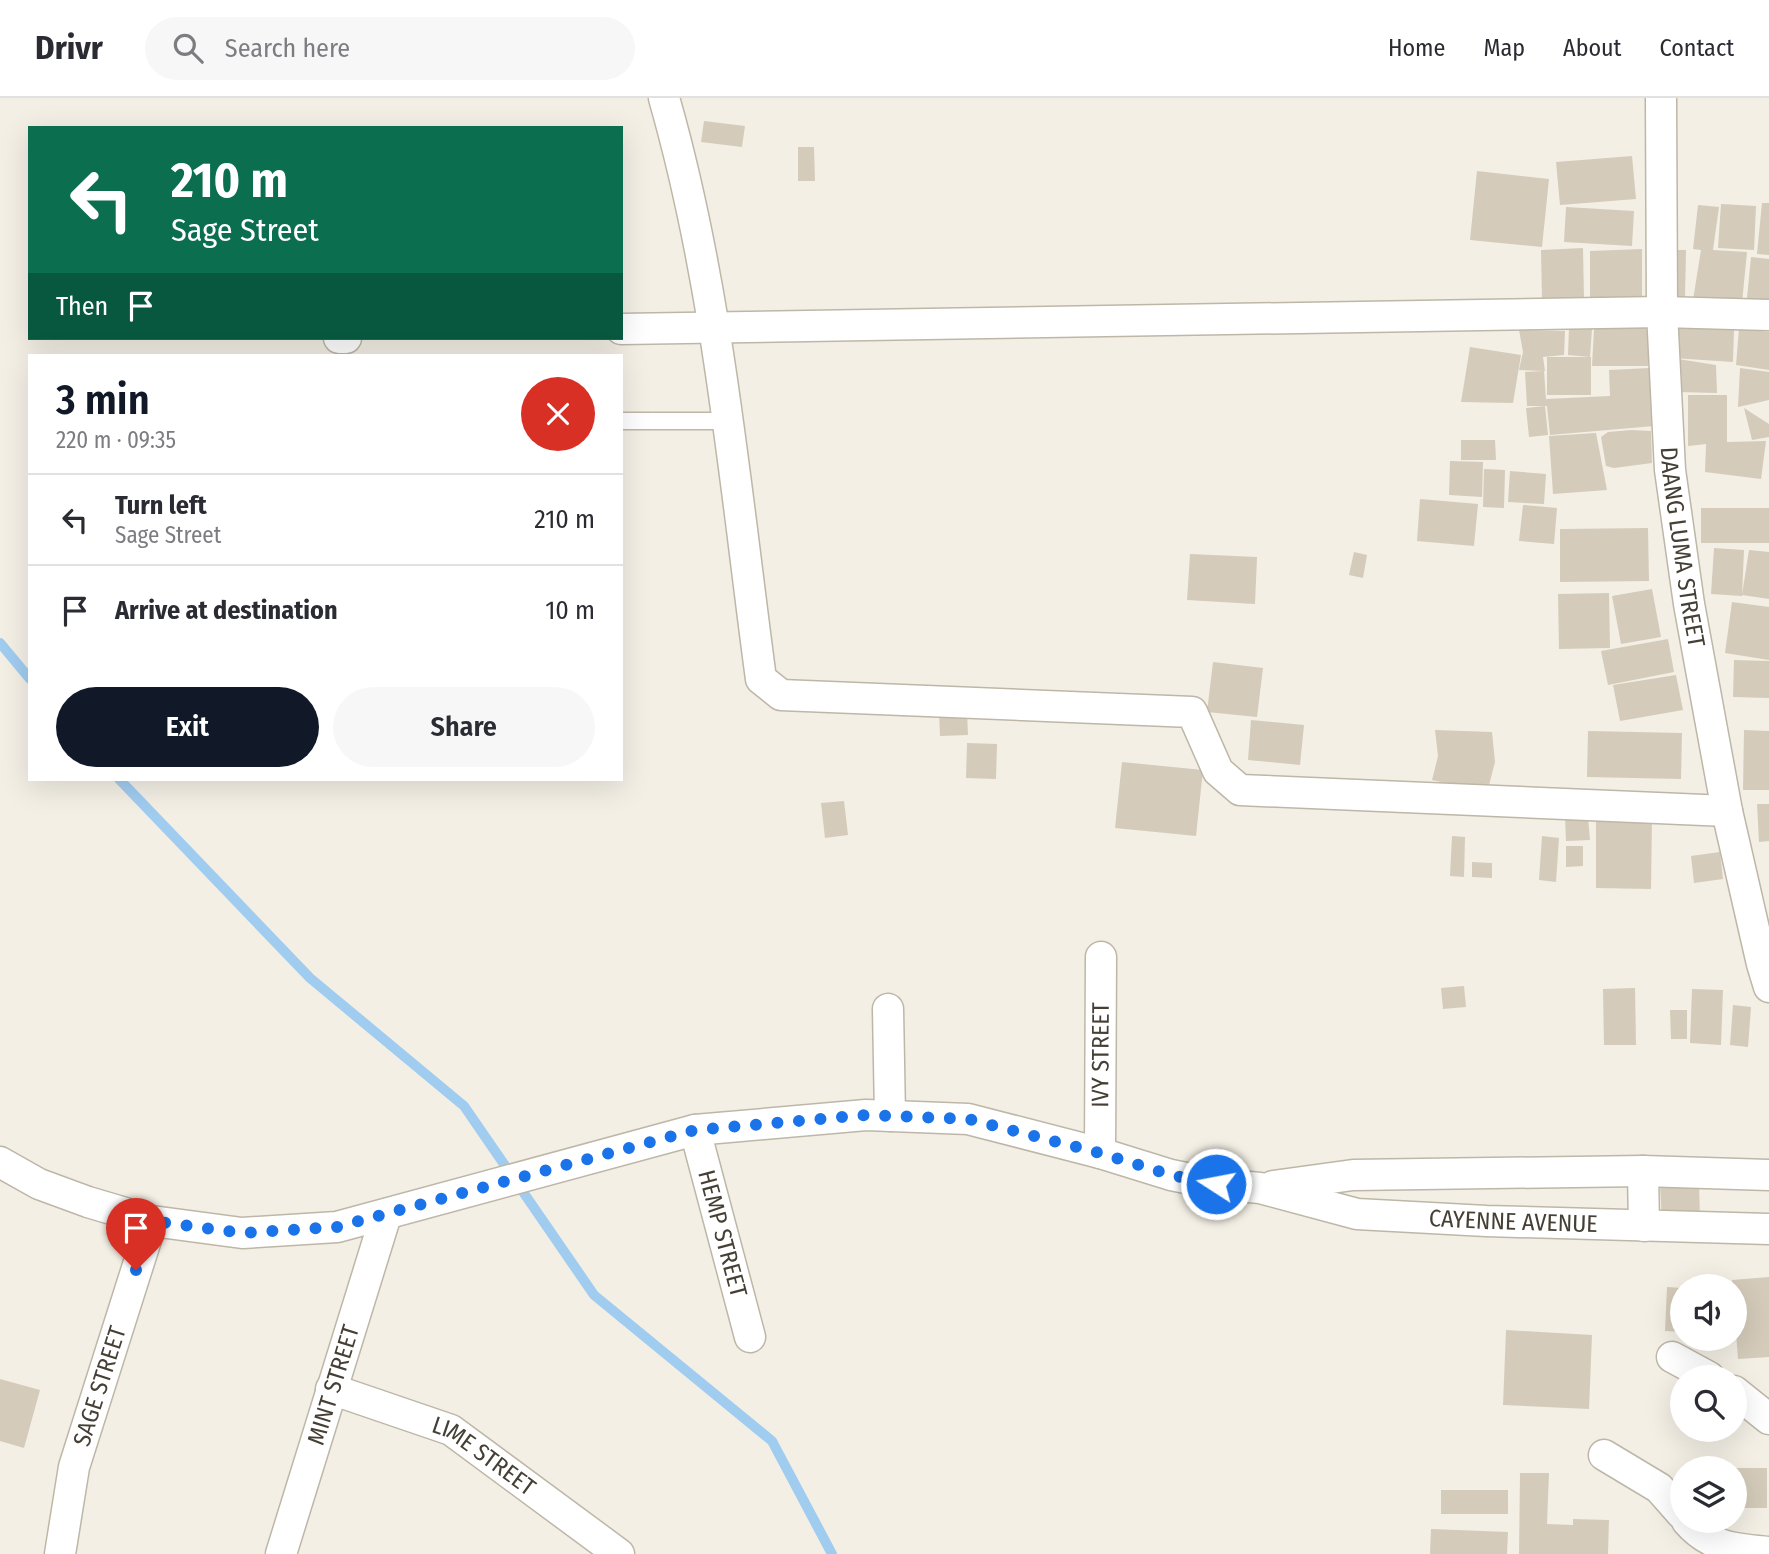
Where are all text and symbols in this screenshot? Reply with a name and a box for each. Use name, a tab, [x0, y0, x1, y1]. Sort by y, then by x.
search box	[145, 17, 635, 80]
text: Drivr	[35, 28, 103, 68]
icon: search	[169, 29, 207, 67]
text: Search here	[225, 33, 350, 64]
text: Home	[1388, 34, 1445, 62]
text: Map	[1483, 34, 1525, 62]
text: About	[1563, 34, 1621, 62]
text: Contact	[1659, 34, 1734, 62]
text: 210 m	[171, 151, 288, 210]
icon: left	[56, 154, 147, 245]
text: Sage Street	[171, 211, 319, 249]
icon: arrive	[122, 287, 160, 325]
text: Then	[56, 291, 108, 322]
text: 3 min	[56, 375, 150, 425]
button: close	[521, 377, 595, 451]
text: 220 m · 09:35	[56, 426, 176, 454]
street label: DAANG LUMA STREET	[1655, 446, 1711, 649]
text: Turn left	[115, 490, 207, 521]
icon: left	[56, 501, 94, 539]
text: 210 m	[534, 504, 595, 535]
text: Sage Street	[115, 521, 221, 549]
icon: arrive	[56, 592, 94, 630]
text: Arrive at destination	[115, 595, 338, 626]
text: 10 m	[545, 595, 595, 626]
button: Exit	[56, 687, 319, 767]
button: Share	[333, 687, 595, 767]
street label: IVY STREET	[1086, 1002, 1115, 1108]
position arrow	[1179, 1147, 1253, 1221]
street label: HEMP STREET	[692, 1167, 753, 1300]
pin	[106, 1198, 166, 1270]
street label: CAYENNE AVENUE	[1428, 1204, 1598, 1238]
icon: arrive	[117, 1209, 155, 1247]
map controls	[1670, 1274, 1747, 1533]
button: sound	[1670, 1274, 1747, 1351]
street label: MINT STREET	[302, 1322, 365, 1448]
street label: SAGE STREET	[68, 1323, 132, 1449]
button: search	[1670, 1365, 1747, 1442]
street label: LIME STREET	[429, 1411, 541, 1501]
button: layers	[1670, 1456, 1747, 1533]

